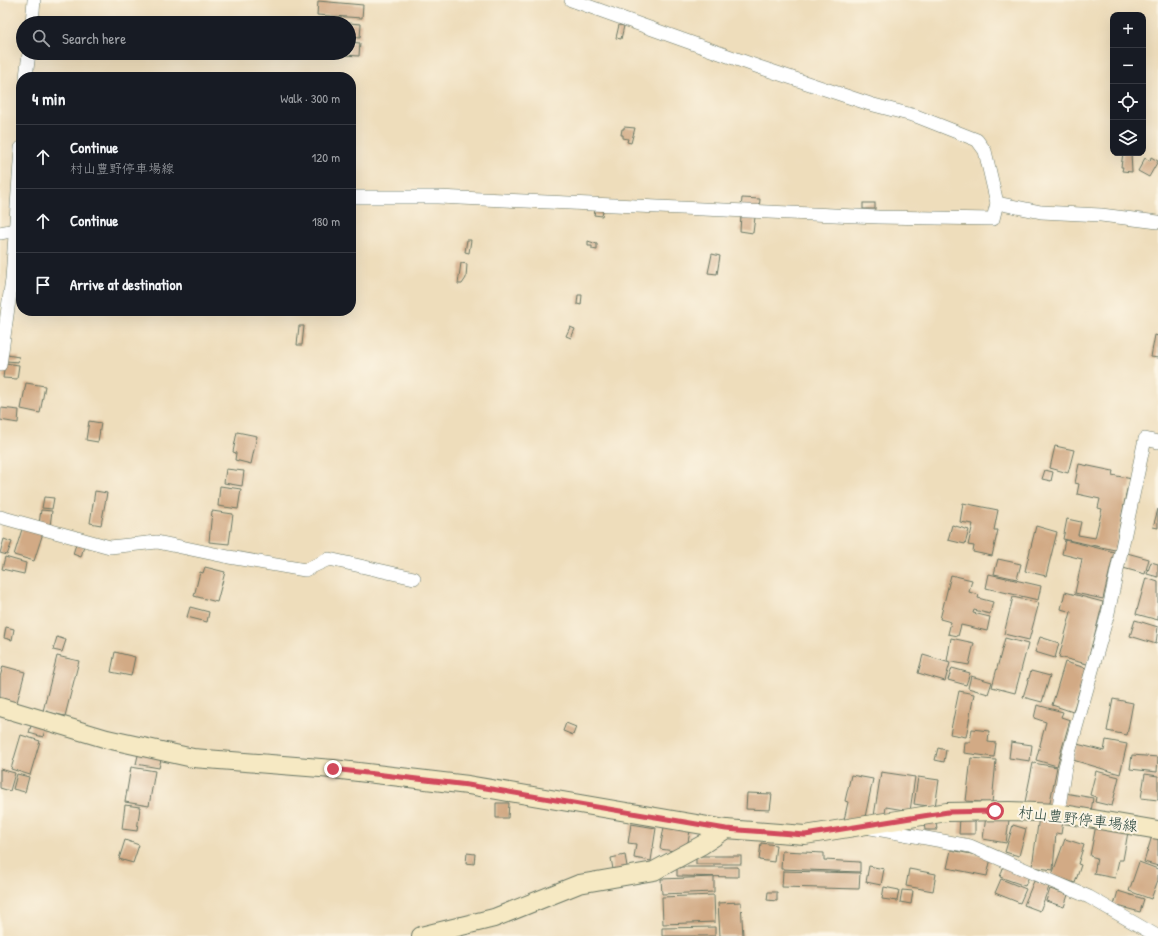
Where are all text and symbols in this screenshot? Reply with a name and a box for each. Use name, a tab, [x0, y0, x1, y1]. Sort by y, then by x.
map controls	[1110, 12, 1146, 156]
button: +	[1110, 12, 1146, 48]
search box	[16, 16, 356, 60]
icon: search	[30, 27, 52, 49]
text: Search here	[62, 28, 126, 49]
button: −	[1110, 48, 1146, 84]
button: locate	[1110, 84, 1146, 120]
text: 4 min	[32, 87, 65, 110]
text: Walk · 300 m	[280, 89, 340, 107]
button: layers	[1110, 120, 1146, 156]
text: Continue	[70, 137, 118, 158]
icon: ahead	[32, 146, 54, 168]
text: 120 m	[312, 148, 340, 166]
text: 村山豊野停車場線	[70, 159, 174, 177]
icon: ahead	[32, 210, 54, 232]
text: Continue	[70, 210, 118, 231]
text: 180 m	[312, 212, 340, 230]
icon: arrive	[32, 274, 54, 296]
text: Arrive at destination	[70, 274, 182, 295]
route end	[324, 760, 342, 778]
street label: 村山豊野停車場線	[1017, 801, 1139, 836]
route start	[986, 802, 1004, 820]

